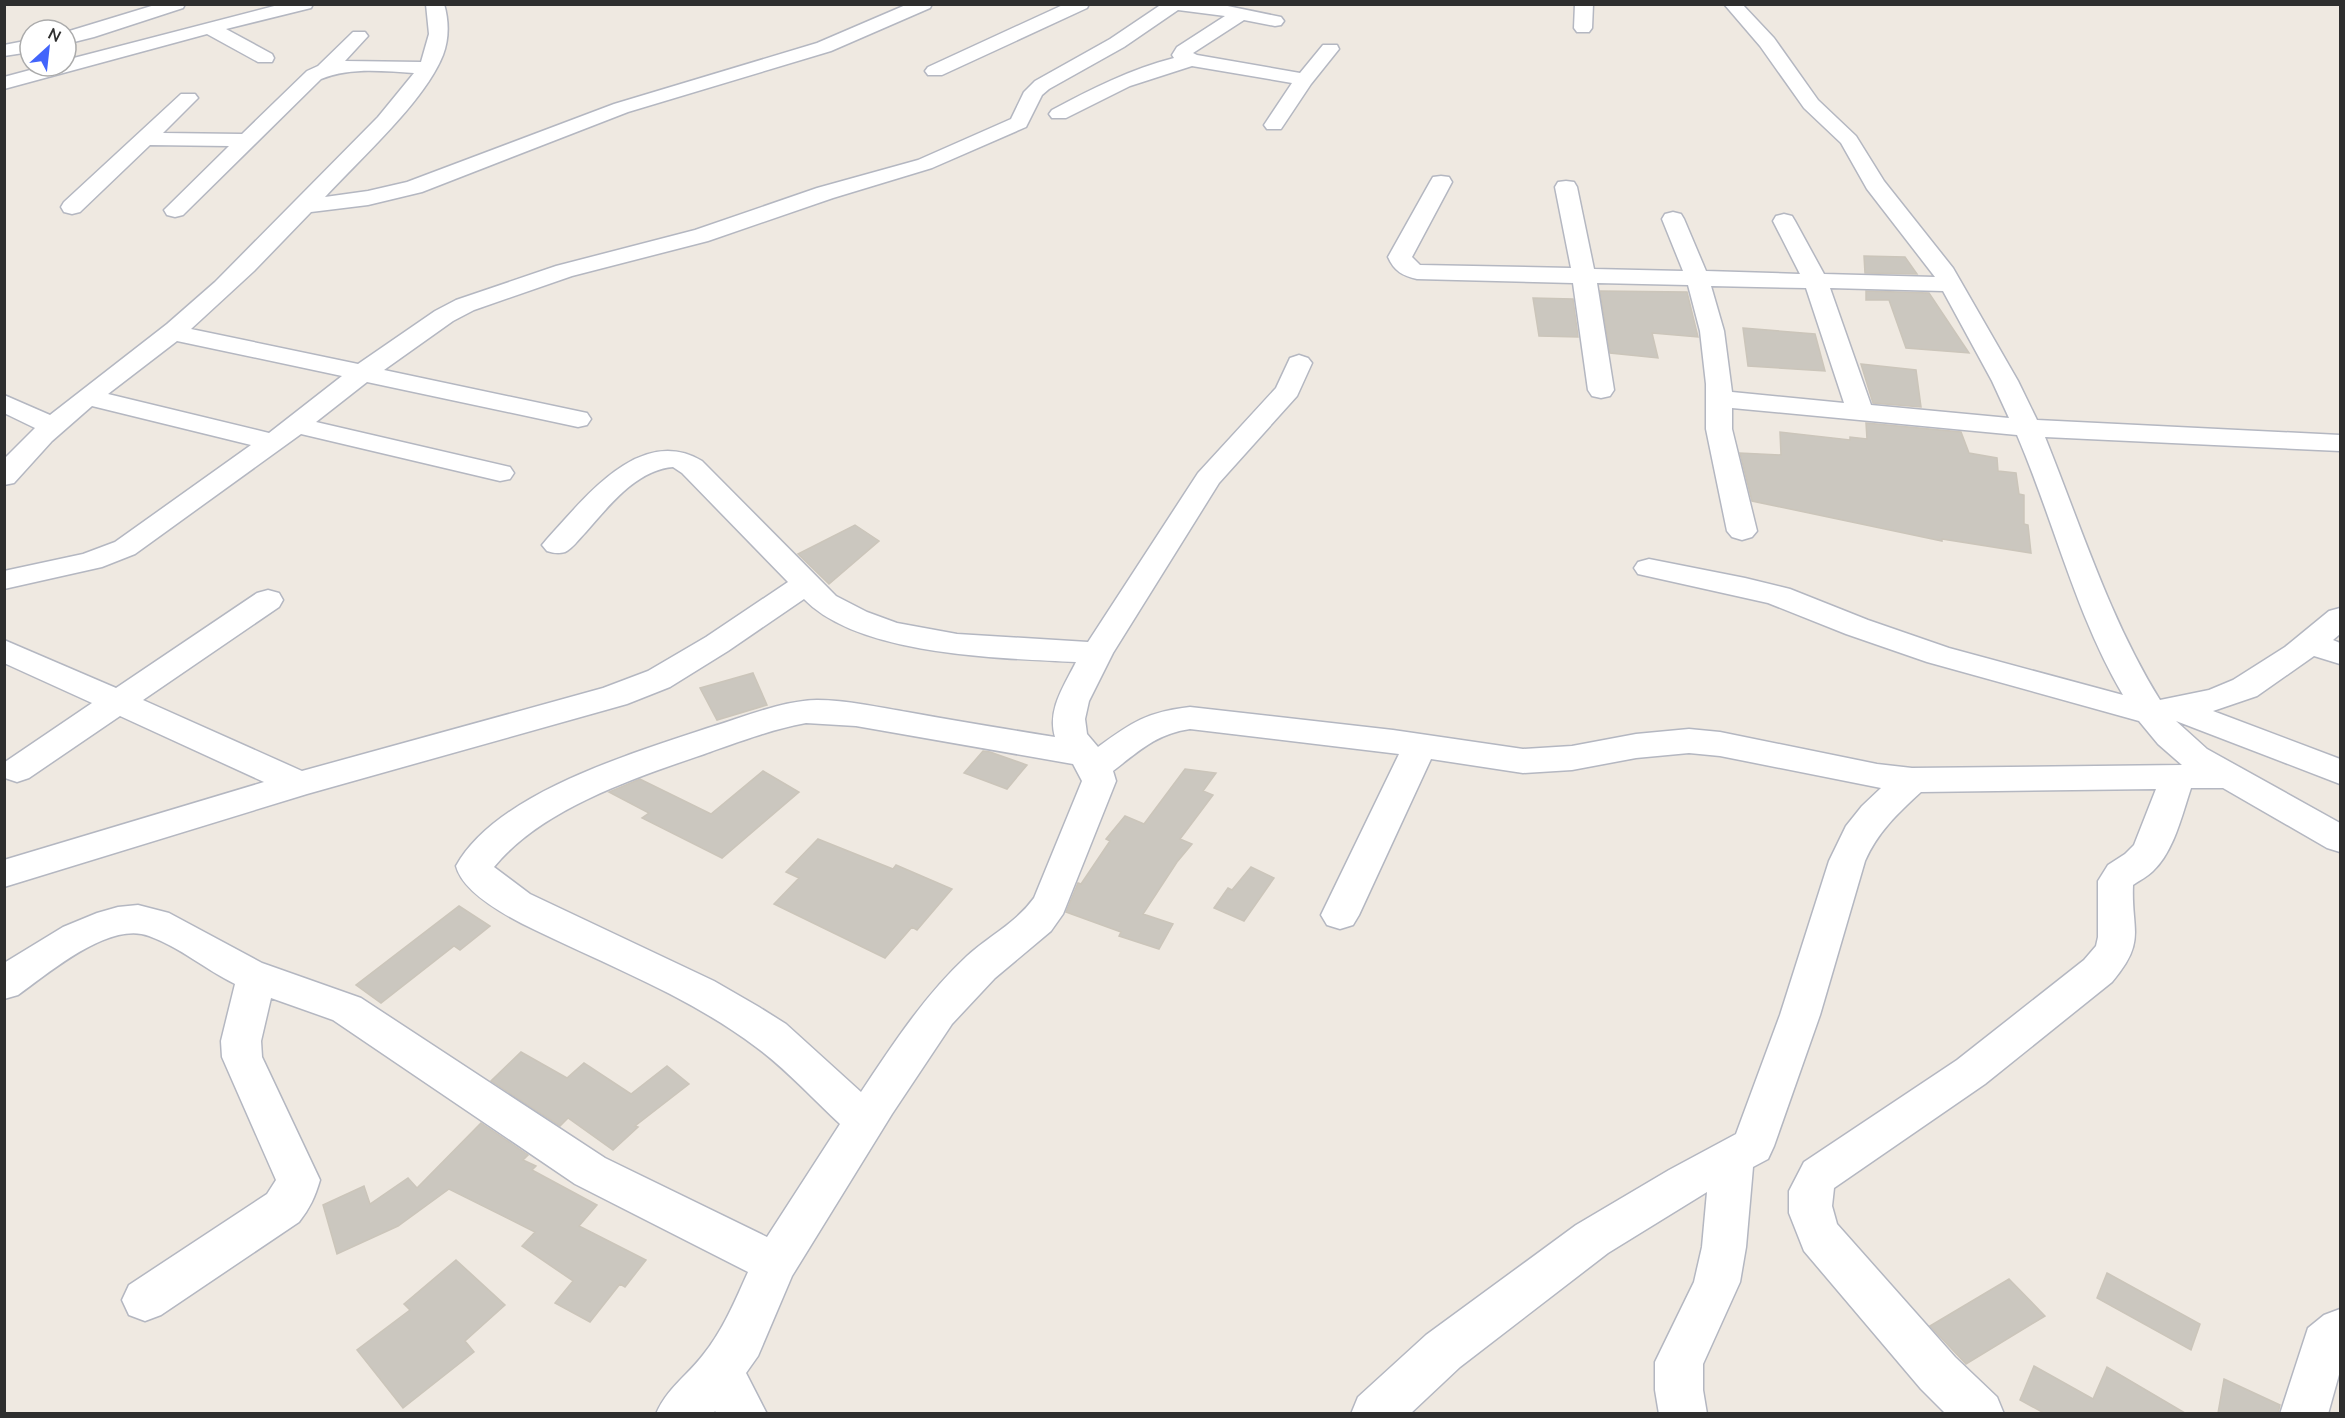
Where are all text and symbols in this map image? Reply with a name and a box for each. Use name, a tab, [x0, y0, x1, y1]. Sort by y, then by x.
north arrow	[18, 18, 78, 78]
text: N	[44, 23, 65, 48]

